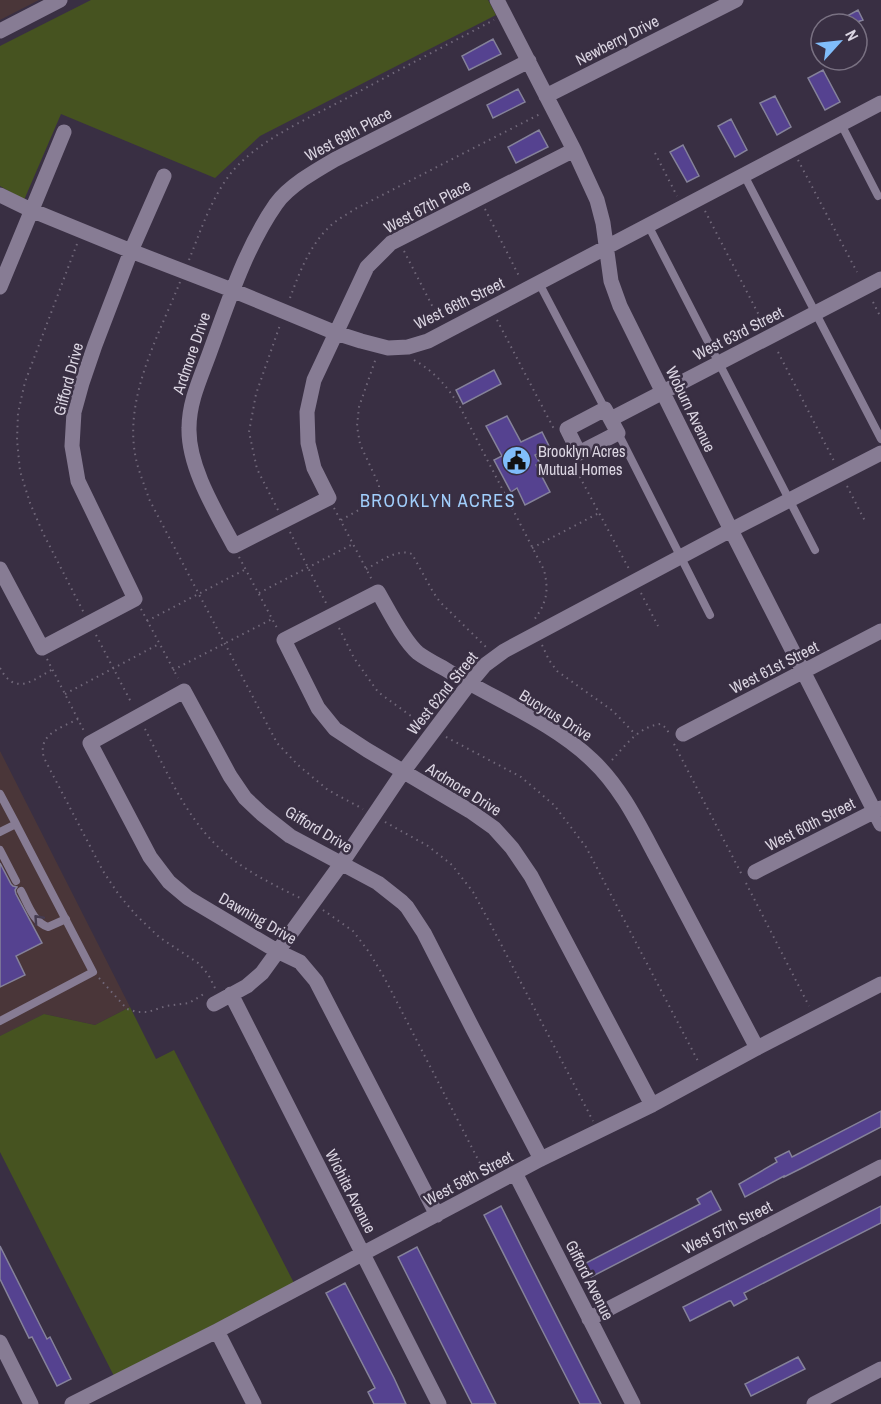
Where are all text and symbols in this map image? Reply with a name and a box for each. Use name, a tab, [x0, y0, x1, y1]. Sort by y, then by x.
street label: Newberry Drive	[571, 10, 663, 70]
north arrow	[809, 12, 869, 72]
text: N	[840, 26, 864, 44]
street label: West 69th Place	[301, 102, 395, 166]
street label: West 67th Place	[380, 174, 474, 238]
street label: West 66th Street	[410, 272, 508, 334]
street label: West 63rd Street	[689, 301, 787, 365]
street label: Ardmore Drive	[166, 309, 215, 398]
street label: Gifford Drive	[48, 340, 88, 418]
street label: Woburn Avenue	[661, 362, 721, 456]
place label: Brooklyn Acres Mutual Homes	[538, 440, 626, 480]
public building icon: Brooklyn Acres Mutual Homes	[501, 444, 533, 476]
district label: BROOKLYN ACRES	[360, 488, 516, 513]
street label: West 61st Street	[726, 635, 822, 699]
street label: West 62nd Street	[402, 647, 483, 739]
street label: Bucyrus Drive	[515, 684, 597, 746]
street label: Ardmore Drive	[421, 757, 506, 821]
street label: West 60th Street	[762, 792, 859, 856]
street label: Gifford Drive	[281, 800, 357, 858]
street label: Dawning Drive	[215, 887, 301, 949]
one-way arrow	[34, 915, 45, 926]
street label: Wichita Avenue	[320, 1145, 382, 1237]
street label: West 58th Street	[420, 1145, 517, 1211]
street label: West 57th Street	[679, 1195, 776, 1259]
street label: Gifford Avenue	[560, 1236, 620, 1324]

